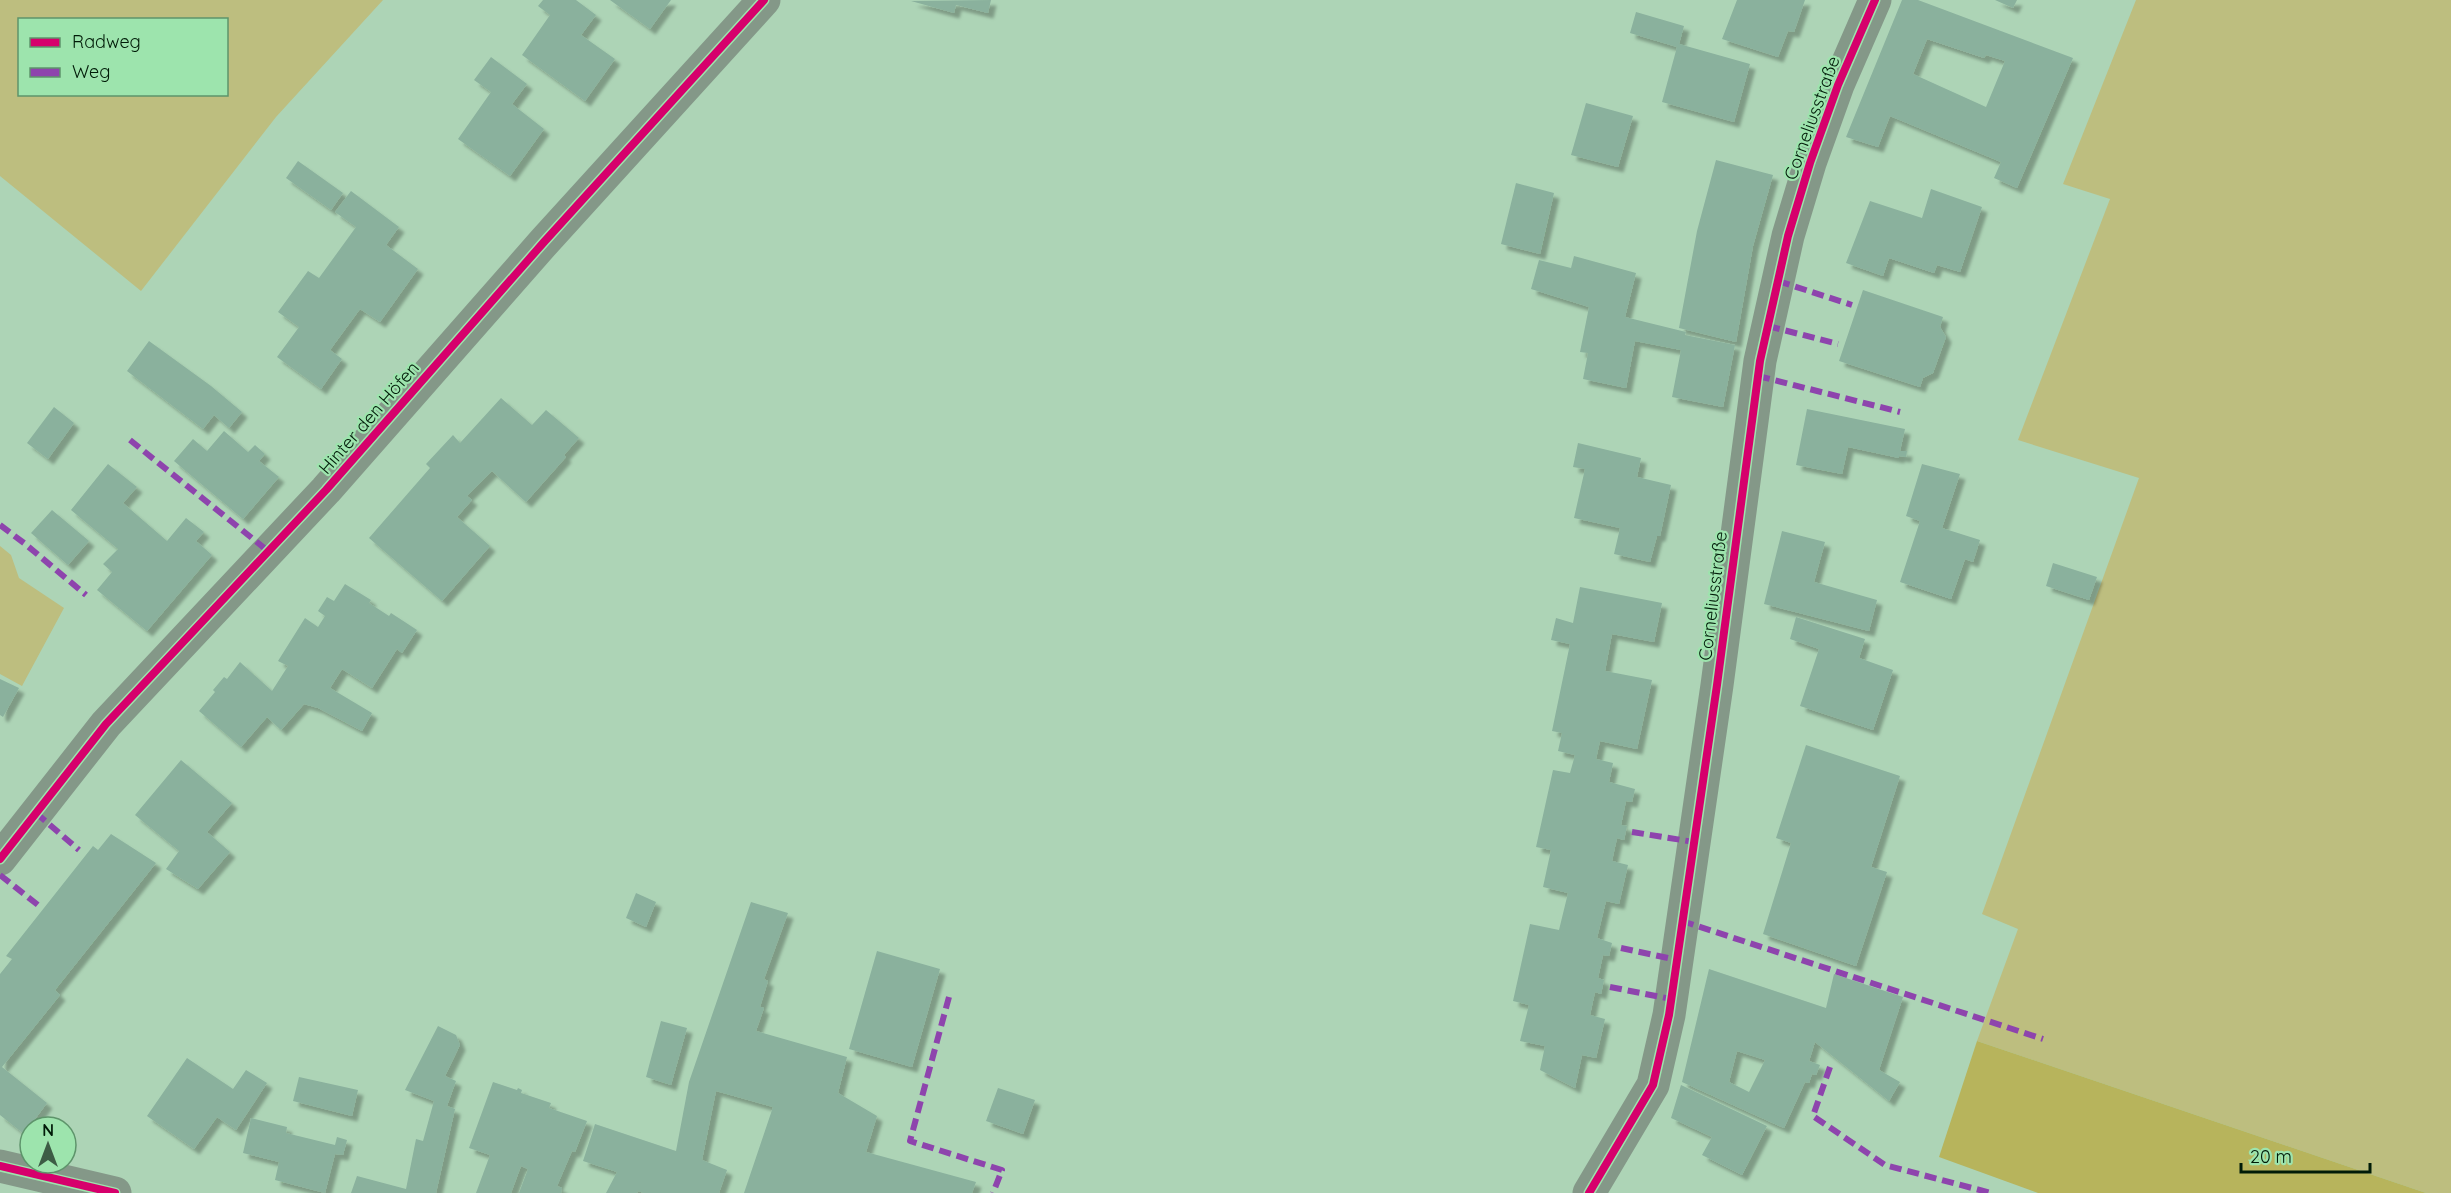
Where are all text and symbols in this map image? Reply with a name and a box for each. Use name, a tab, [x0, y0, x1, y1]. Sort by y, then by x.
legend	[18, 18, 228, 96]
text: Radweg	[72, 30, 141, 53]
street label: Corneliusstraße	[1778, 53, 1845, 183]
text: Weg	[72, 60, 110, 83]
street label: Hinter den Höfen	[313, 357, 424, 479]
street label: Corneliusstraße	[1693, 530, 1732, 662]
north arrow	[18, 1115, 78, 1175]
text: N	[42, 1120, 54, 1140]
scale bar	[2241, 1136, 2370, 1174]
text: 20 m	[2250, 1145, 2292, 1168]

